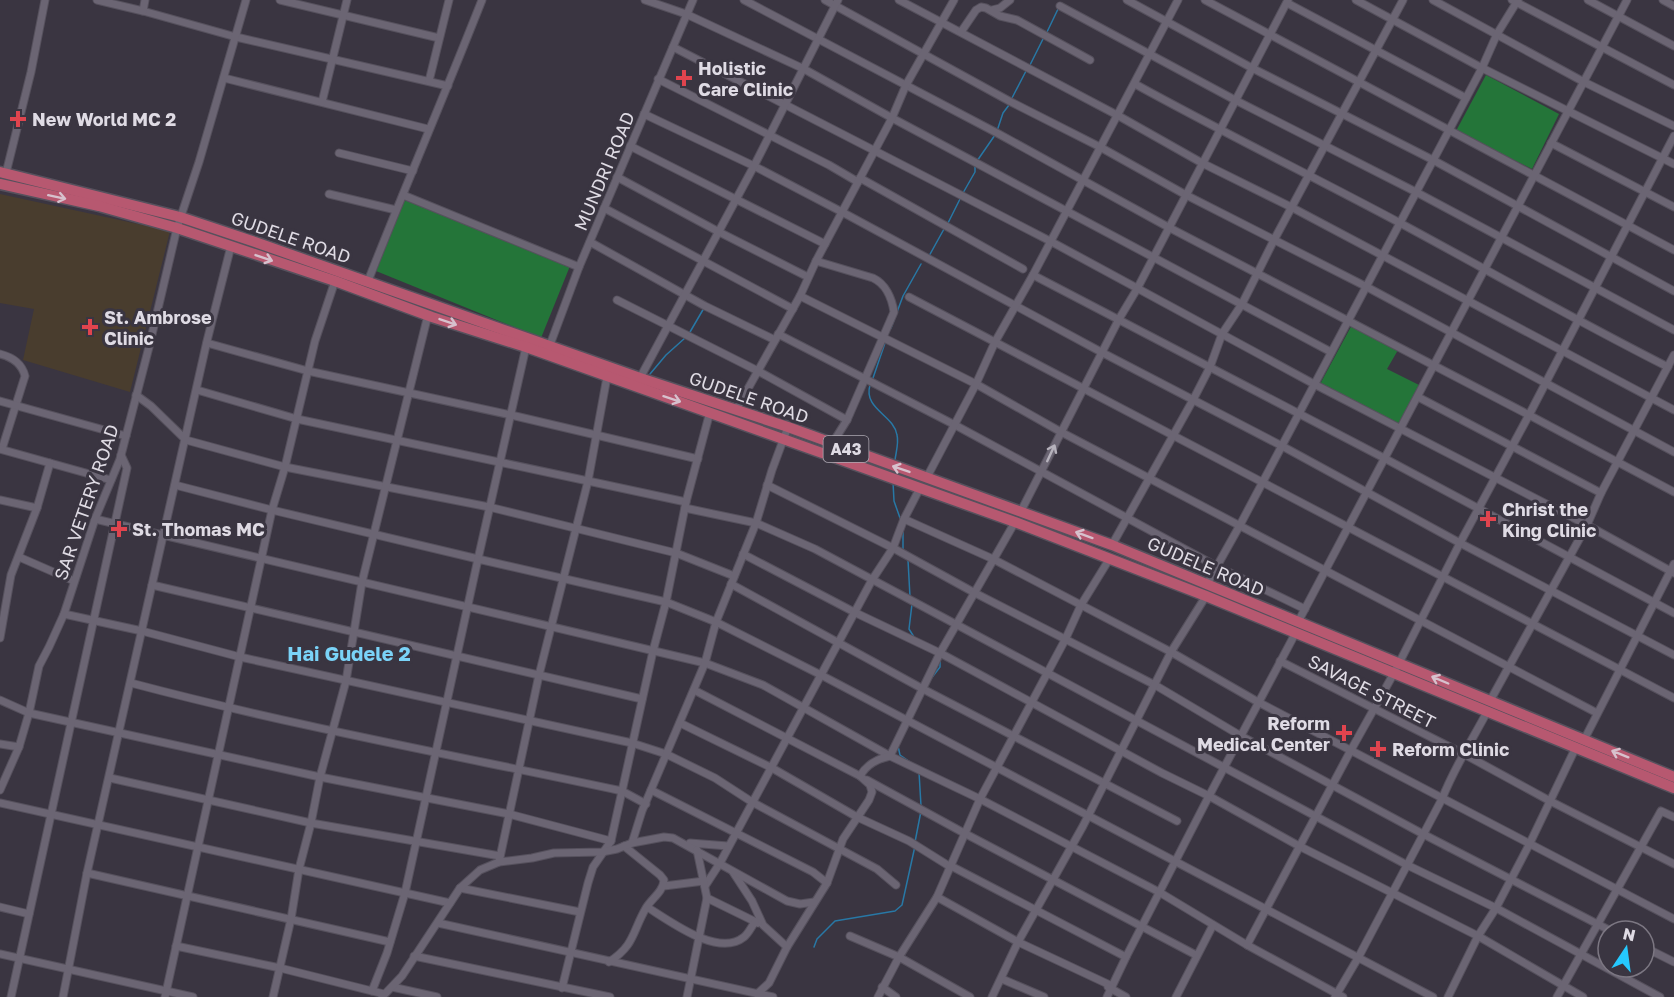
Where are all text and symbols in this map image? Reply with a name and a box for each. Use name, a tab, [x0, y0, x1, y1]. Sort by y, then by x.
place label: Holistic Care Clinic	[698, 57, 793, 100]
marker: Holistic Care Clinic	[675, 69, 693, 87]
place label: New World MC 2	[32, 108, 176, 130]
street label: MUNDRI ROAD	[569, 108, 639, 234]
marker: New World MC 2	[9, 110, 27, 128]
one-way arrow	[47, 192, 66, 203]
street label: GUDELE ROAD	[228, 206, 354, 268]
one-way arrow	[254, 253, 273, 264]
place label: St. Ambrose Clinic	[104, 306, 212, 349]
one-way arrow	[438, 317, 457, 328]
marker: St. Ambrose Clinic	[81, 318, 99, 336]
street label: GUDELE ROAD	[686, 366, 812, 428]
one-way arrow	[662, 394, 681, 405]
street label: SAR VETERY ROAD	[49, 421, 123, 583]
road number: A43	[824, 436, 868, 462]
one-way arrow	[1045, 444, 1057, 462]
one-way arrow	[892, 462, 911, 473]
place label: Christ the King Clinic	[1502, 498, 1596, 541]
marker: Christ the King Clinic	[1479, 510, 1497, 528]
place label: St. Thomas MC	[132, 518, 265, 540]
marker: St. Thomas MC	[110, 520, 128, 538]
one-way arrow	[1075, 528, 1094, 539]
street label: GUDELE ROAD	[1144, 531, 1268, 601]
district label: Hai Gudele 2	[287, 641, 411, 665]
street label: SAVAGE STREET	[1305, 649, 1439, 733]
one-way arrow	[1431, 674, 1449, 685]
place label: Reform Medical Center	[1197, 712, 1330, 755]
marker: Reform Medical Center	[1335, 724, 1353, 742]
place label: Reform Clinic	[1392, 738, 1509, 760]
marker: Reform Clinic	[1369, 740, 1387, 758]
one-way arrow	[1611, 748, 1630, 759]
north arrow	[1596, 919, 1656, 979]
text: N	[1621, 923, 1638, 945]

